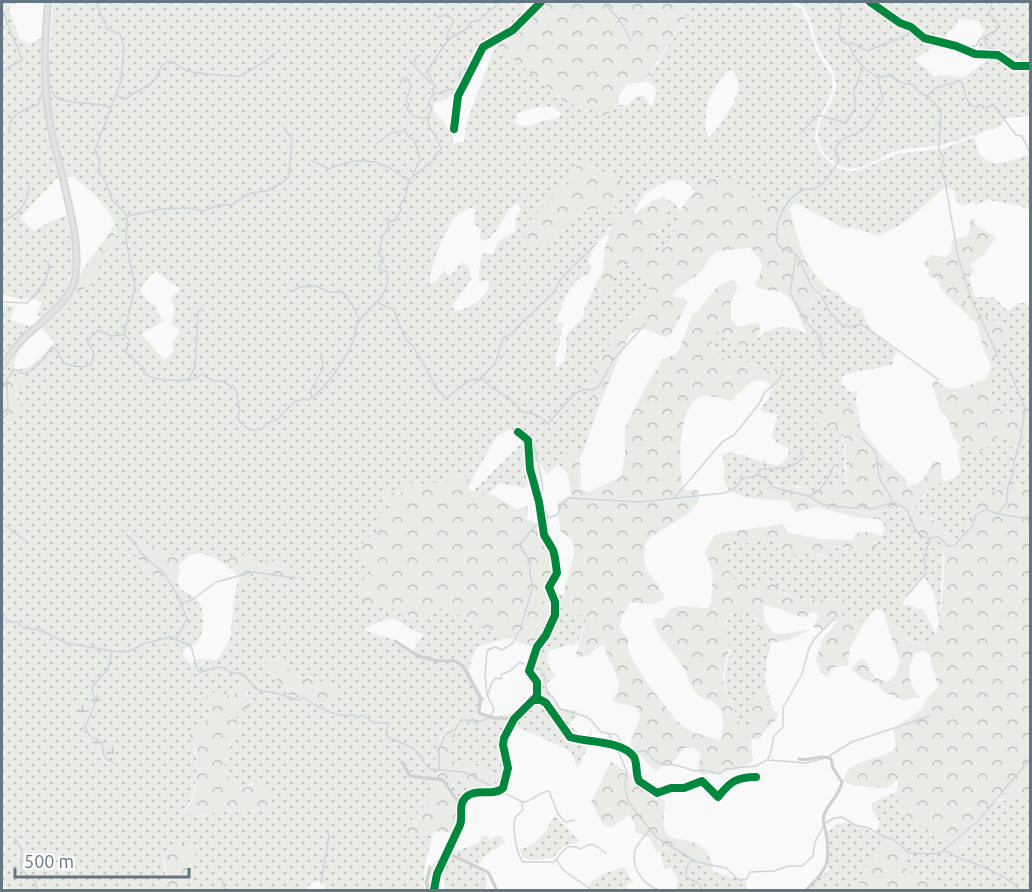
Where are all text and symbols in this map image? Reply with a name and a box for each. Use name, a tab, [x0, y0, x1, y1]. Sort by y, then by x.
scale bar	[15, 841, 189, 879]
text: 500 m	[24, 851, 74, 871]

